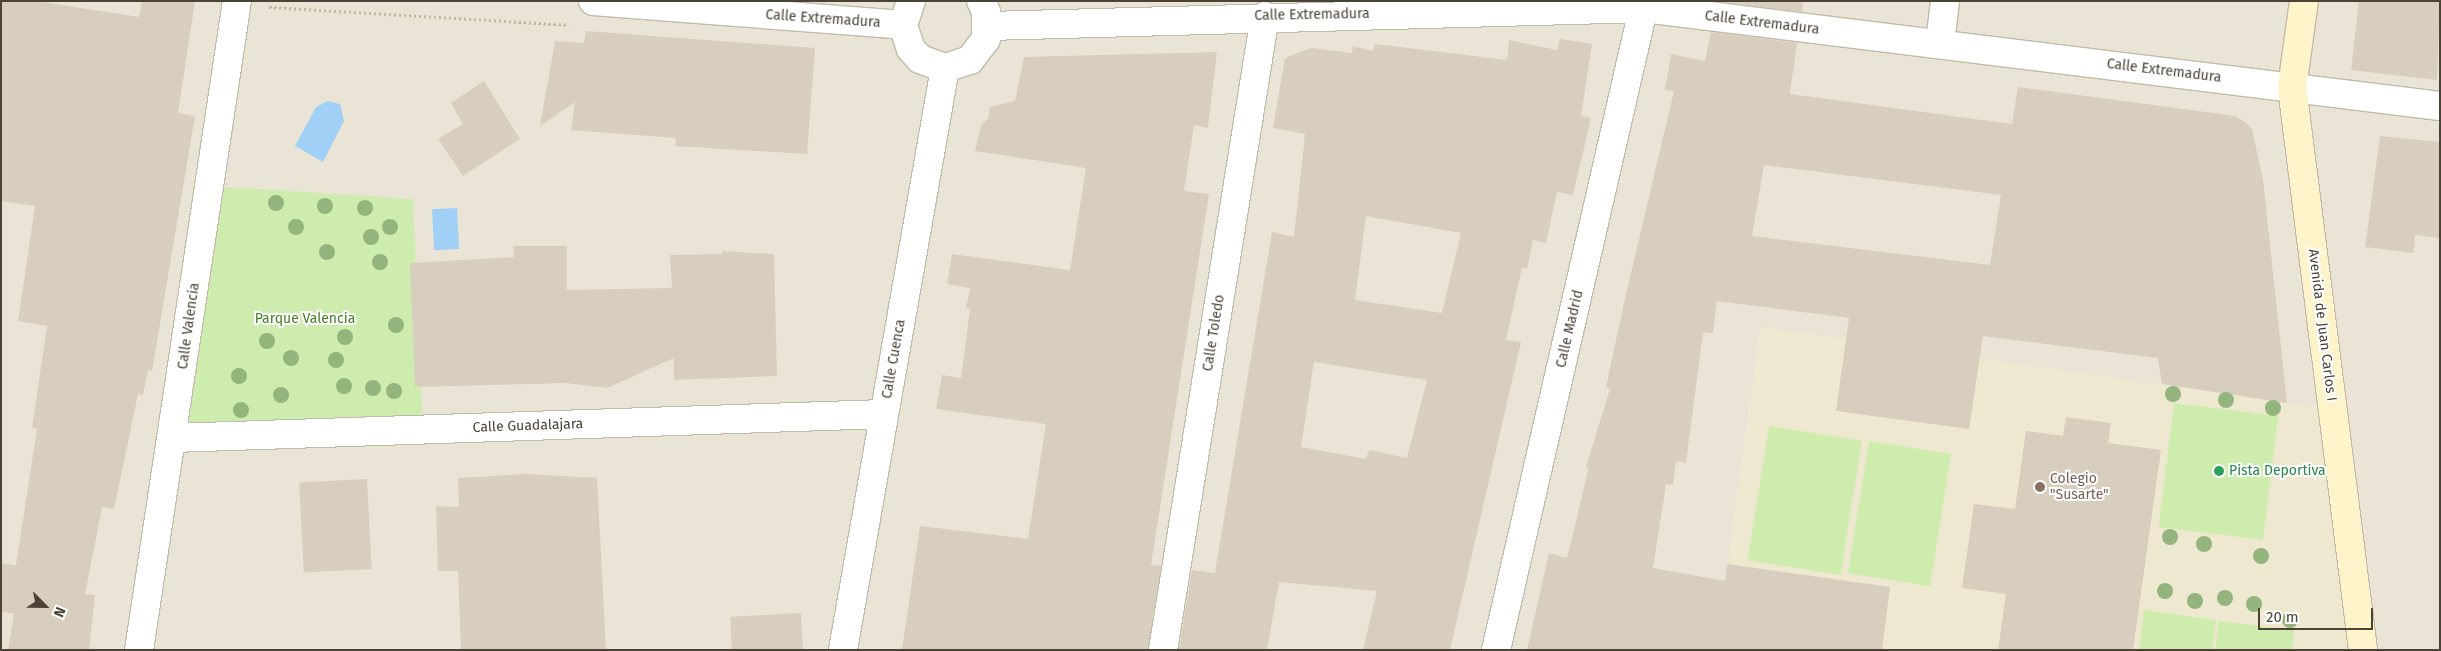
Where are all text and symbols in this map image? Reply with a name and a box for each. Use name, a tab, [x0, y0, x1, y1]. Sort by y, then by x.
street label: Calle Extremadura	[1254, 6, 1370, 24]
street label: Calle Extremadura	[765, 7, 881, 31]
street label: Calle Extremadura	[1704, 8, 1820, 38]
street label: Calle Extremadura	[2106, 56, 2222, 86]
street label: Avenida de Juan Carlos I	[2304, 248, 2340, 402]
street label: Calle Valencia	[175, 282, 203, 370]
street label: Calle Madrid	[1553, 288, 1587, 370]
street label: Calle Toledo	[1200, 293, 1228, 373]
park label: Parque Valencia	[255, 311, 355, 327]
street label: Calle Cuenca	[879, 318, 909, 400]
street label: Calle Guadalajara	[472, 416, 584, 436]
place label: Pista Deportiva	[2229, 463, 2326, 479]
marker: Pista Deportiva	[2213, 465, 2225, 477]
place label: Colegio "Susarte"	[2050, 471, 2109, 504]
marker: Colegio "Susarte"	[2034, 481, 2046, 493]
north arrow	[20, 581, 70, 631]
scale bar	[2261, 598, 2376, 630]
text: N	[50, 604, 69, 620]
text: 20 m	[2266, 608, 2299, 626]

